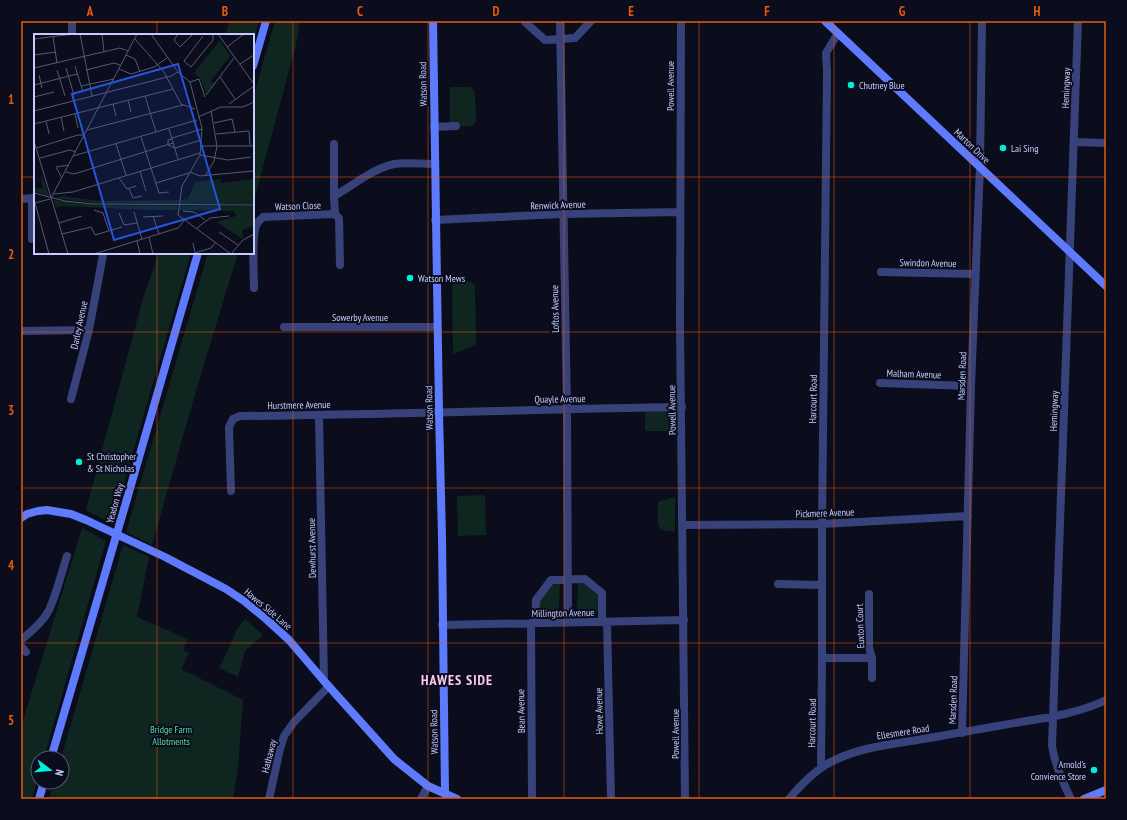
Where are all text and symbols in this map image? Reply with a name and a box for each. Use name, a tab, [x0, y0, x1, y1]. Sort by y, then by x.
text: A	[86, 3, 94, 20]
text: B	[222, 3, 228, 20]
text: C	[357, 3, 363, 20]
text: D	[493, 3, 500, 20]
text: E	[628, 3, 634, 20]
text: F	[764, 3, 770, 20]
text: G	[899, 3, 906, 20]
text: H	[1034, 3, 1041, 20]
inset map	[34, 34, 254, 254]
street label: Powell Avenue	[664, 61, 677, 111]
street label: Watson Road	[416, 62, 430, 106]
street label: Hemingway	[1059, 67, 1073, 108]
place label: Chutney Blue	[859, 79, 905, 92]
marker: Chutney Blue	[846, 80, 856, 90]
text: 1	[8, 91, 14, 108]
street label: Marton Drive	[951, 126, 993, 166]
place label: Lai Sing	[1011, 142, 1038, 155]
marker: Lai Sing	[998, 143, 1008, 153]
street label: Renwick Avenue	[530, 198, 586, 212]
street label: Watson Close	[275, 199, 321, 213]
text: 2	[8, 246, 14, 263]
street label: Swindon Avenue	[899, 256, 957, 270]
place label: Watson Mews	[418, 272, 466, 285]
marker: Watson Mews	[405, 273, 415, 283]
street label: Loftos Avenue	[548, 285, 562, 333]
street label: Darley Avenue	[68, 300, 90, 350]
street label: Sowerby Avenue	[332, 311, 388, 324]
street label: Marsden Road	[955, 352, 969, 400]
street label: Malham Avenue	[886, 367, 942, 381]
street label: Harcourt Road	[806, 374, 820, 424]
street label: Powell Avenue	[665, 385, 679, 435]
street label: Watson Road	[422, 386, 436, 430]
street label: Hemingway	[1047, 390, 1061, 431]
street label: Quayle Avenue	[534, 392, 586, 406]
street label: Hurstmere Avenue	[267, 398, 331, 412]
text: 3	[8, 402, 14, 419]
place label: St Christopher & St Nicholas	[87, 450, 136, 475]
marker: St Christopher & St Nicholas	[74, 457, 84, 467]
street label: Yeadon Way	[103, 481, 127, 525]
street label: Pickmere Avenue	[795, 505, 855, 521]
street label: Dewhurst Avenue	[305, 518, 319, 578]
text: 4	[8, 557, 15, 574]
street label: Hawes Side Lane	[241, 585, 295, 633]
street label: Euxton Court	[853, 603, 867, 649]
street label: Millington Avenue	[532, 606, 594, 620]
district label: HAWES SIDE	[421, 671, 493, 689]
street label: Marsden Road	[946, 676, 960, 724]
street label: Howe Avenue	[592, 688, 606, 734]
street label: Bean Avenue	[514, 689, 528, 733]
street label: Harcourt Road	[805, 698, 819, 748]
street label: Powell Avenue	[669, 709, 682, 759]
street label: Watson Road	[427, 710, 441, 754]
text: 5	[8, 712, 14, 729]
street label: Ellesmere Road	[876, 721, 930, 743]
park label: Bridge Farm Allotments	[150, 723, 192, 748]
street label: Hathaway	[259, 738, 279, 774]
north arrow	[30, 750, 70, 790]
place label: Arnold's Convience Store	[1031, 758, 1087, 783]
marker: Arnold's Convience Store	[1089, 765, 1099, 775]
text: N	[52, 768, 67, 778]

